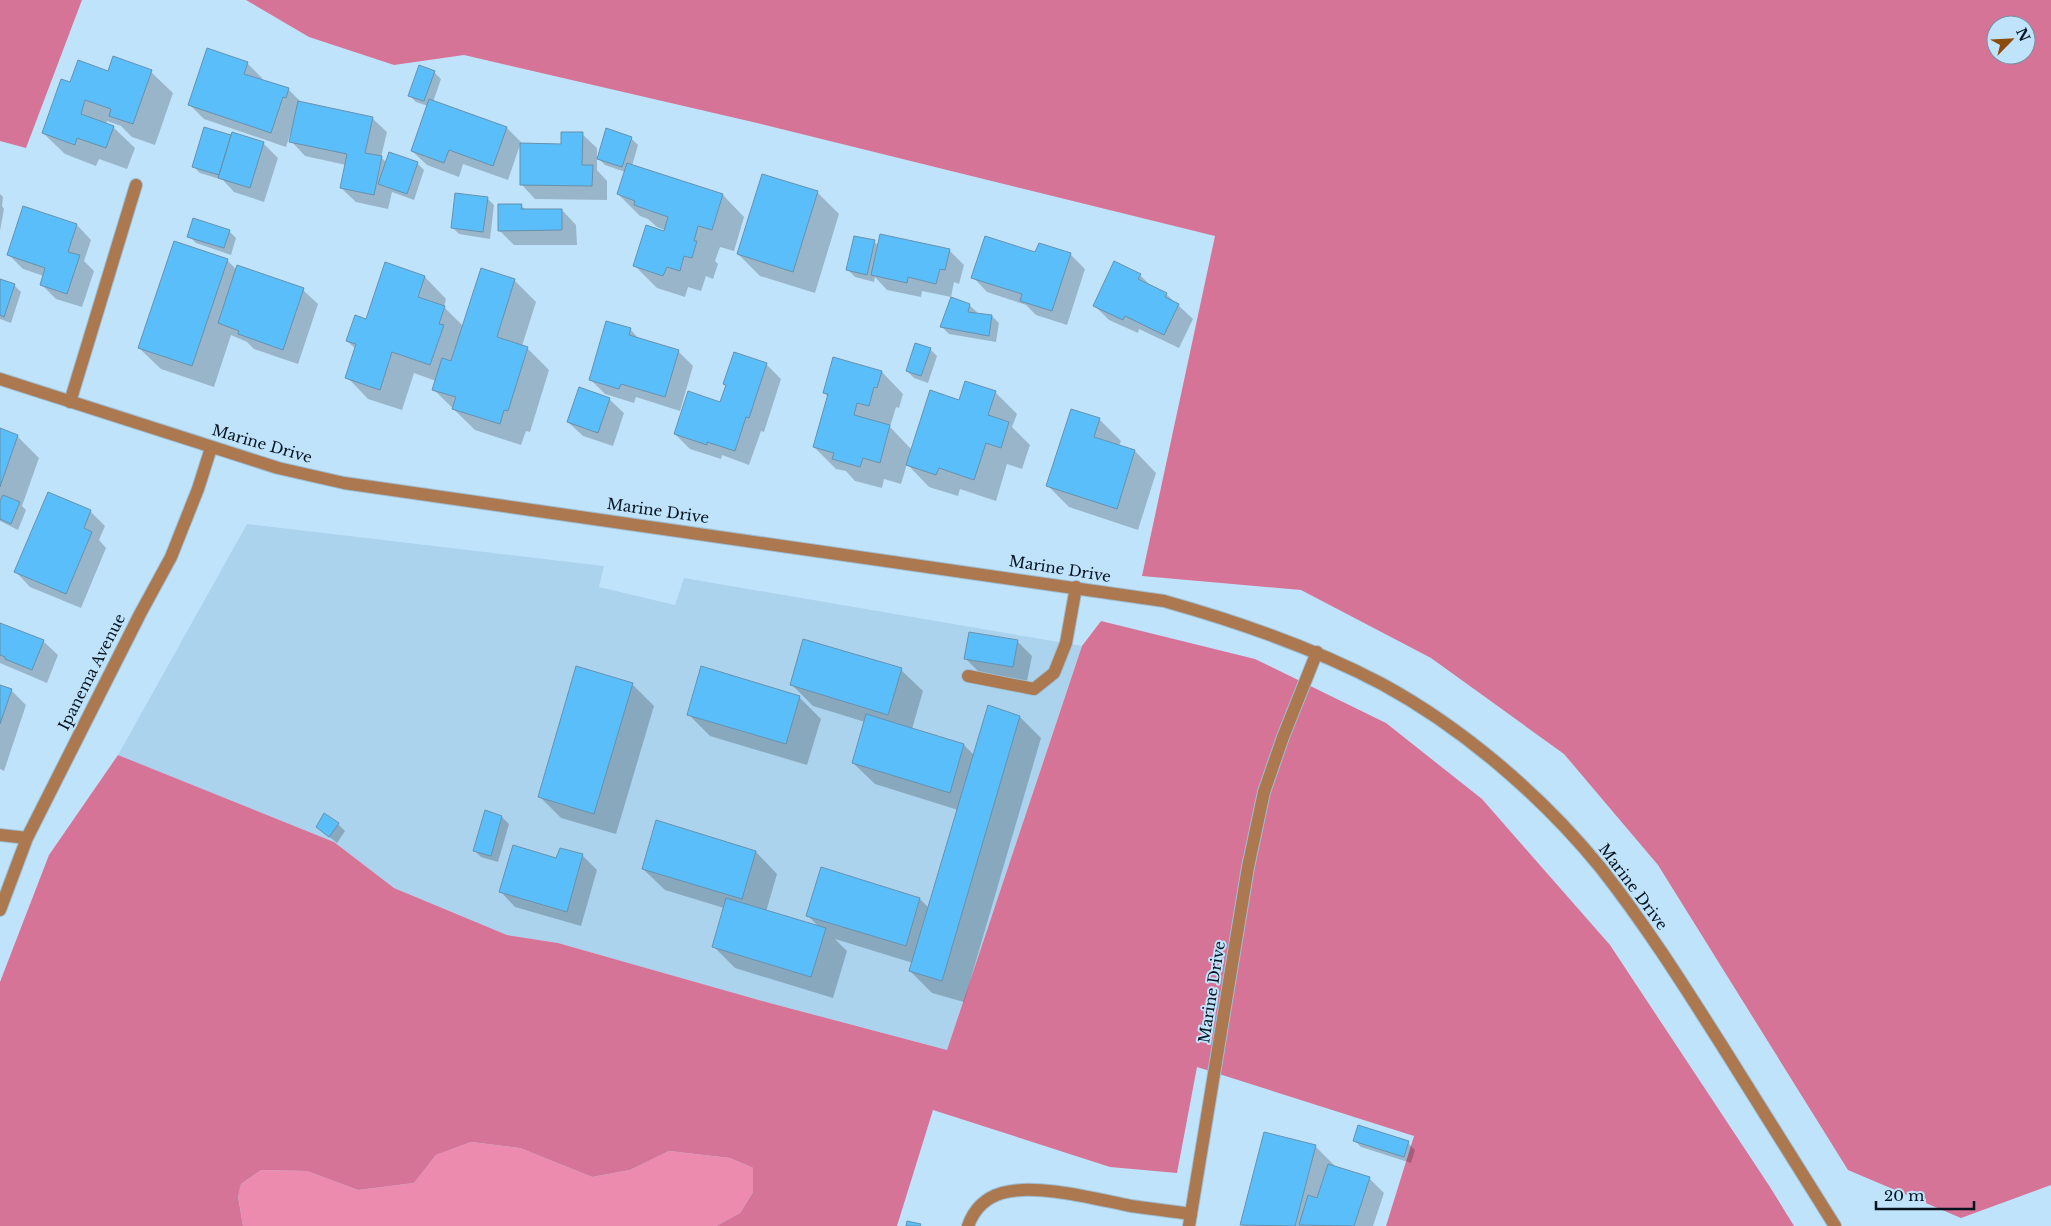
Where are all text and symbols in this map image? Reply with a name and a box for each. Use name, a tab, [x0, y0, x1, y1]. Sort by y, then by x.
north arrow	[1986, 15, 2036, 65]
text: N	[2012, 25, 2034, 44]
street label: Marine Drive	[210, 420, 314, 467]
street label: Marine Drive	[606, 494, 710, 527]
street label: Marine Drive	[1008, 551, 1112, 586]
street label: Ipanema Avenue	[54, 610, 129, 733]
street label: Marine Drive	[1595, 840, 1672, 934]
street label: Marine Drive	[1194, 940, 1229, 1044]
scale bar	[1876, 1178, 1974, 1210]
text: 20 m	[1884, 1186, 1924, 1205]

